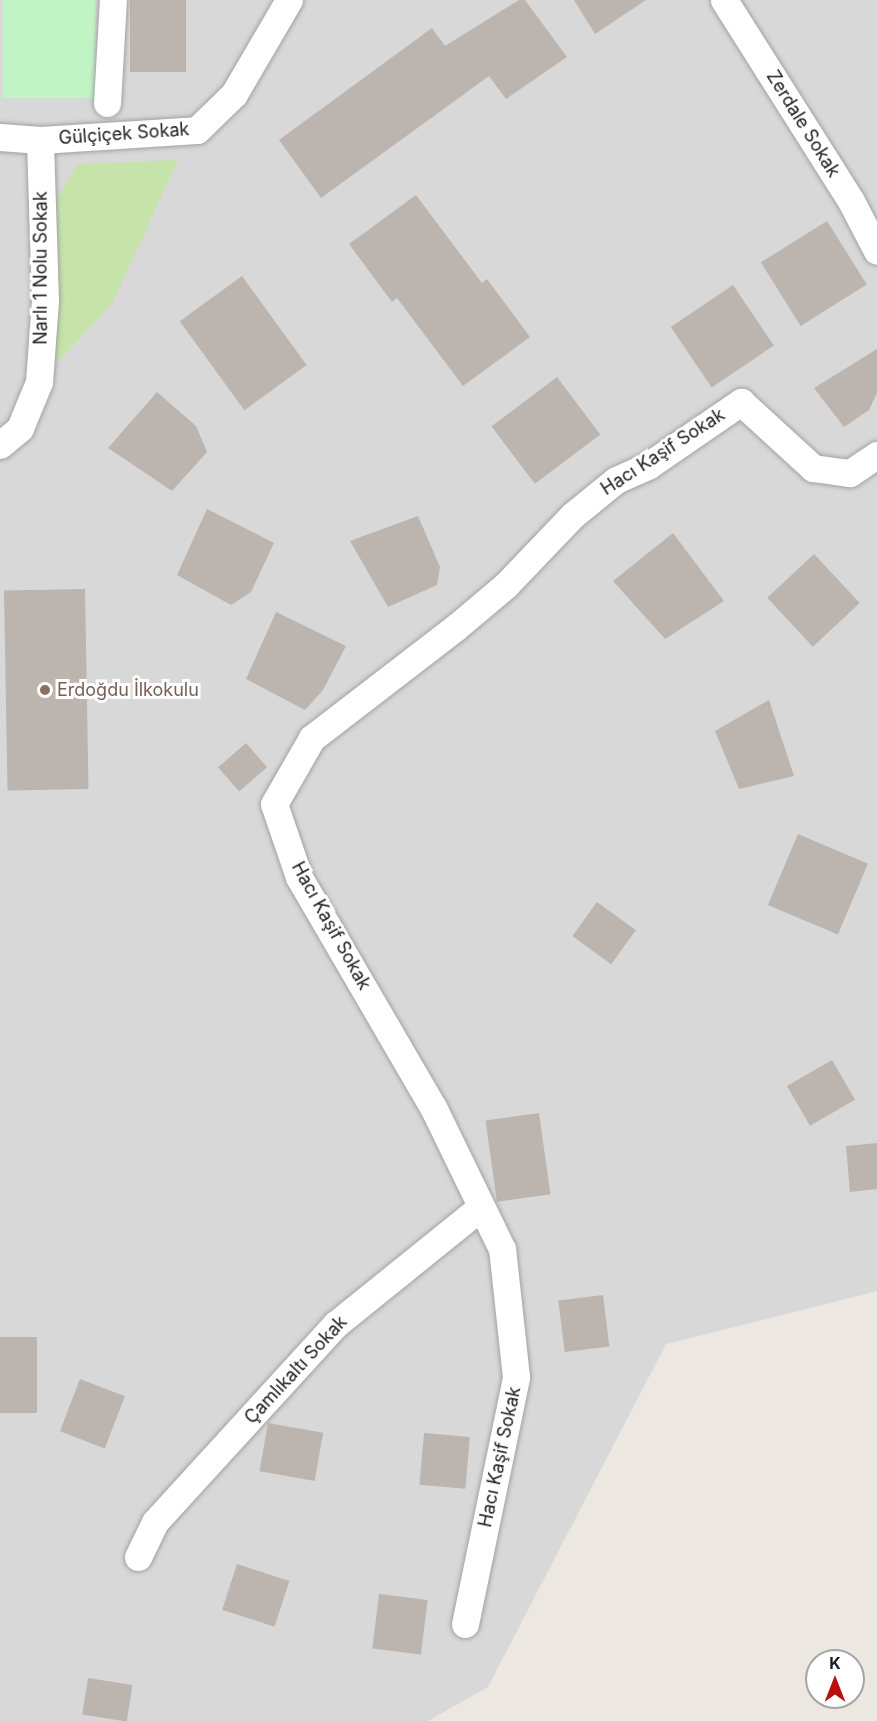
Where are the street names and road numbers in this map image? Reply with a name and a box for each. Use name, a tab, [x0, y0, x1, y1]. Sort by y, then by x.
street label: Zerdale Sokak	[762, 67, 844, 181]
street label: Gülçiçek Sokak	[58, 119, 190, 149]
street label: Narlı 1 Nolu Sokak	[30, 191, 52, 345]
street label: Hacı Kaşif Sokak	[597, 404, 729, 500]
street label: Hacı Kaşif Sokak	[287, 858, 375, 994]
street label: Çamlıkaltı Sokak	[240, 1311, 352, 1429]
street label: Hacı Kaşif Sokak	[475, 1385, 525, 1529]

